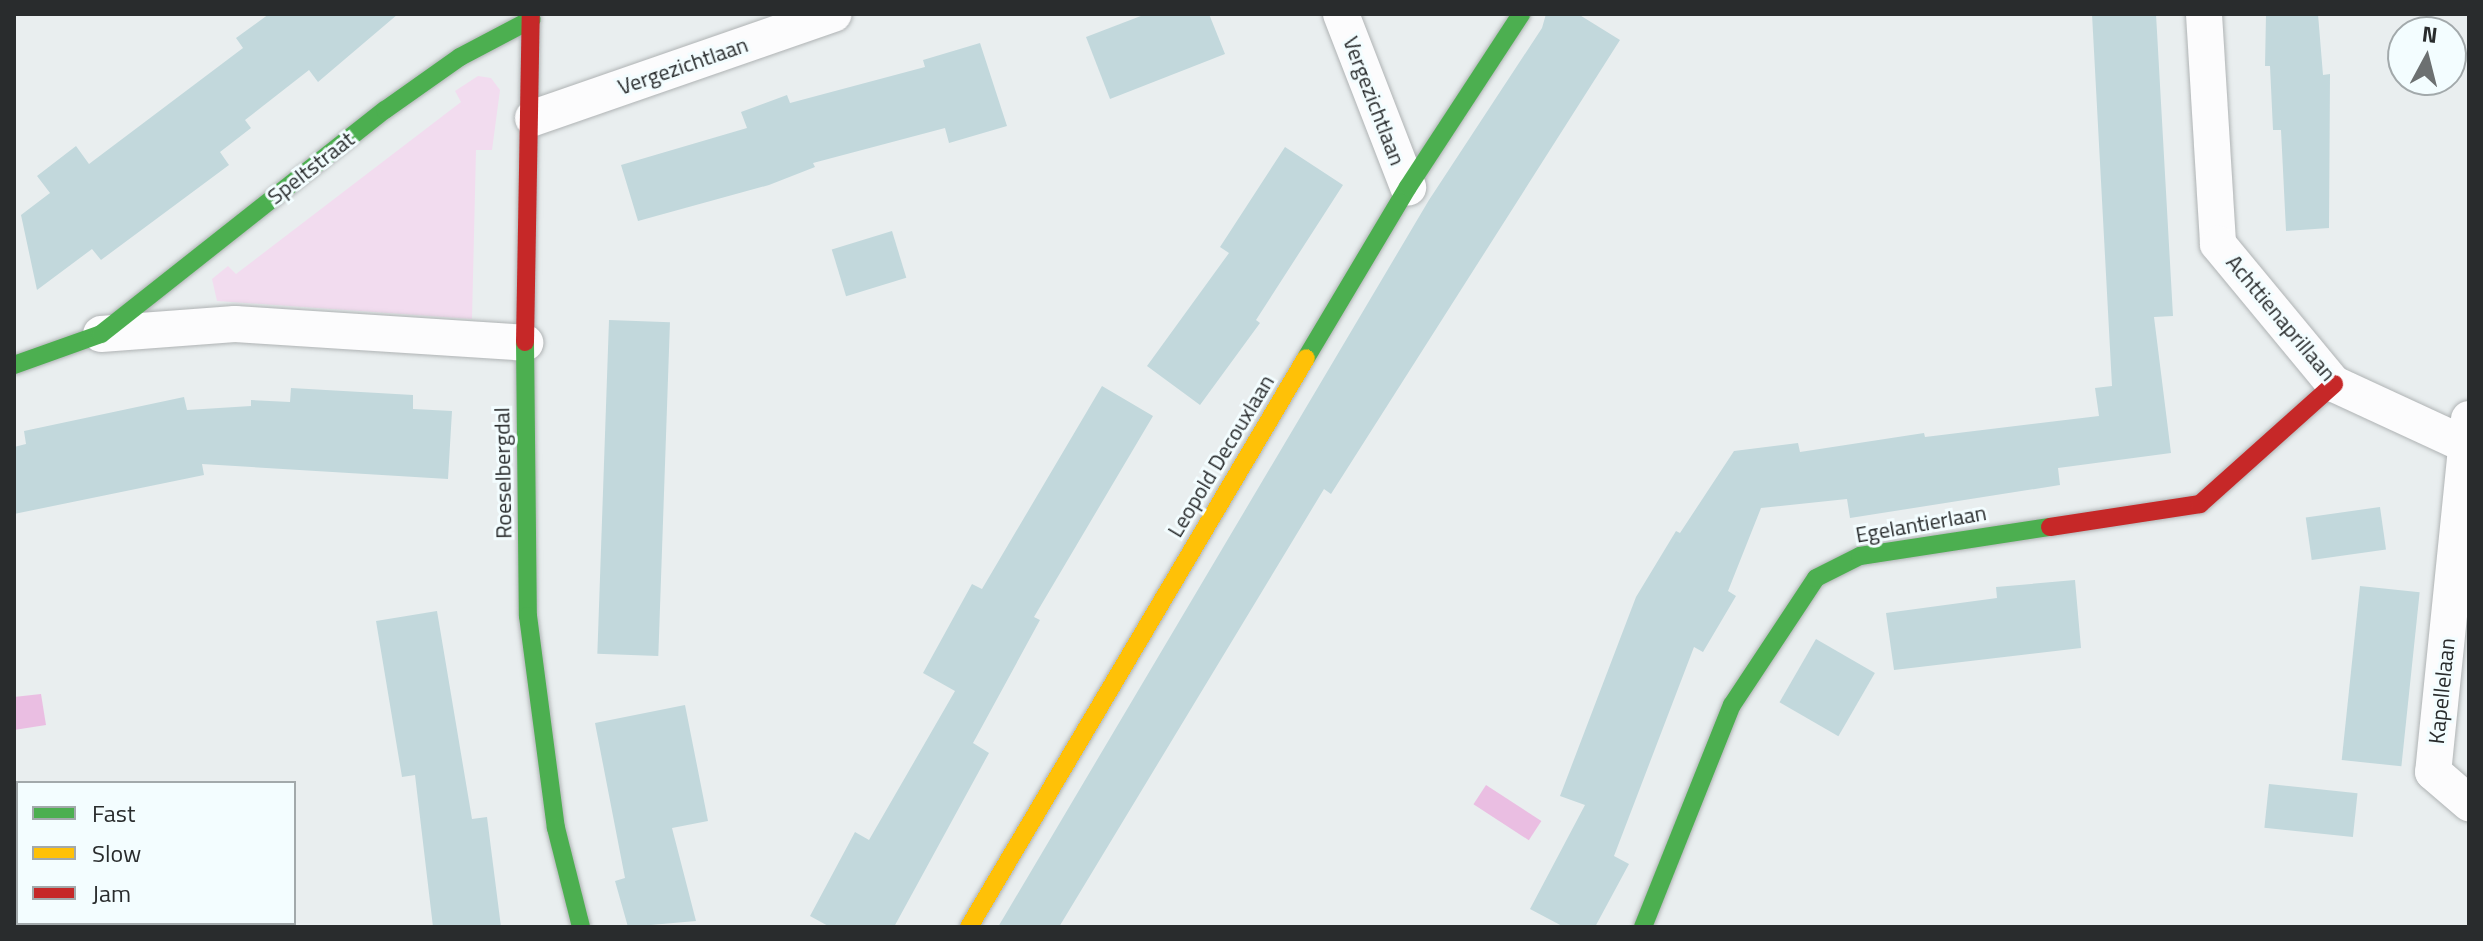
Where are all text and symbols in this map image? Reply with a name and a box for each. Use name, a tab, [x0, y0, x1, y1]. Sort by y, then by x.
north arrow	[2387, 16, 2467, 96]
text: N	[2420, 16, 2439, 52]
street label: Vergezichtlaan	[614, 31, 752, 101]
street label: Vergezichtlaan	[1337, 33, 1411, 169]
street label: Speltstraat	[262, 126, 360, 210]
street label: Achttienaprillaan	[2221, 250, 2341, 386]
street label: Leopold Decouxlaan	[1162, 370, 1280, 542]
street label: Roeselbergdal	[489, 407, 517, 539]
street label: Egelantierlaan	[1854, 500, 1988, 548]
street label: Kapellelaan	[2423, 637, 2461, 745]
legend	[16, 781, 296, 925]
text: Fast	[92, 795, 135, 831]
text: Slow	[92, 835, 141, 871]
text: Jam	[92, 875, 131, 911]

